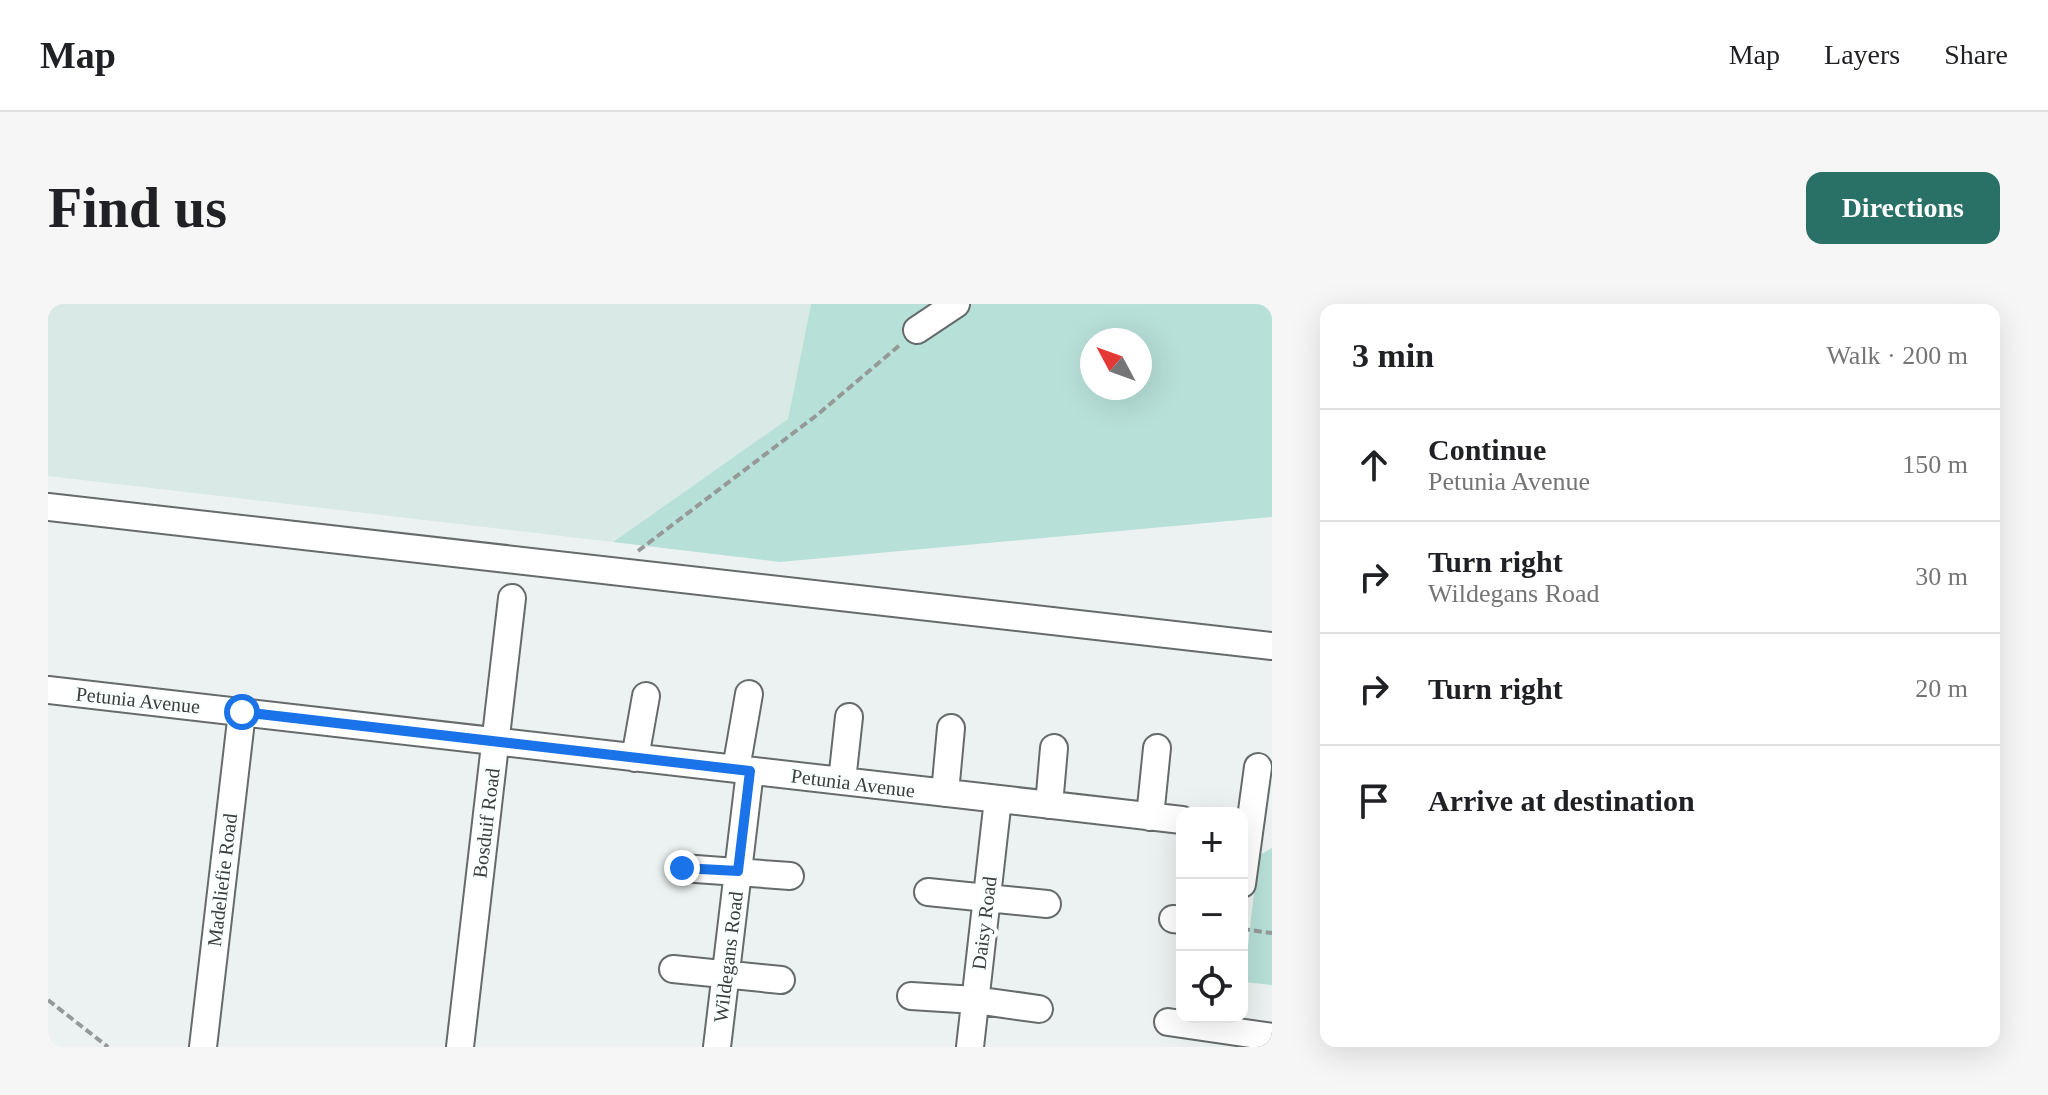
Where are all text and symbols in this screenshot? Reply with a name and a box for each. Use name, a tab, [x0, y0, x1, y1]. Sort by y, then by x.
text: Map	[40, 34, 116, 76]
text: Map	[1729, 39, 1780, 70]
text: Layers	[1824, 39, 1900, 70]
text: Share	[1944, 39, 2008, 70]
button: Directions	[1806, 172, 2000, 244]
text: Find us	[48, 177, 227, 239]
north arrow	[1080, 328, 1152, 400]
text: 3 min	[1352, 337, 1434, 374]
text: Walk · 200 m	[1826, 341, 1968, 370]
text: Continue	[1428, 433, 1546, 466]
icon: ahead	[1352, 443, 1396, 487]
text: 150 m	[1902, 450, 1968, 479]
text: Petunia Avenue	[1428, 467, 1590, 496]
text: Turn right	[1428, 545, 1563, 578]
icon: right	[1352, 555, 1396, 599]
text: 30 m	[1915, 562, 1968, 591]
text: Wildegans Road	[1428, 579, 1600, 608]
icon: right	[1352, 667, 1396, 711]
text: Turn right	[1428, 672, 1563, 705]
text: 20 m	[1915, 674, 1968, 703]
street label: Petunia Avenue	[75, 683, 201, 717]
route start	[224, 694, 260, 730]
street label: Petunia Avenue	[790, 764, 916, 802]
street label: Bosduif Road	[468, 767, 504, 879]
icon: arrive	[1352, 779, 1396, 823]
text: Arrive at destination	[1428, 784, 1695, 817]
map controls	[1176, 807, 1248, 1023]
button: +	[1176, 807, 1248, 879]
street label: Madeliefie Road	[203, 812, 241, 948]
route end	[664, 850, 700, 886]
street label: Daisy Road	[967, 875, 1002, 971]
button: −	[1176, 879, 1248, 951]
street label: Wildegans Road	[709, 890, 748, 1024]
button: locate	[1176, 951, 1248, 1023]

